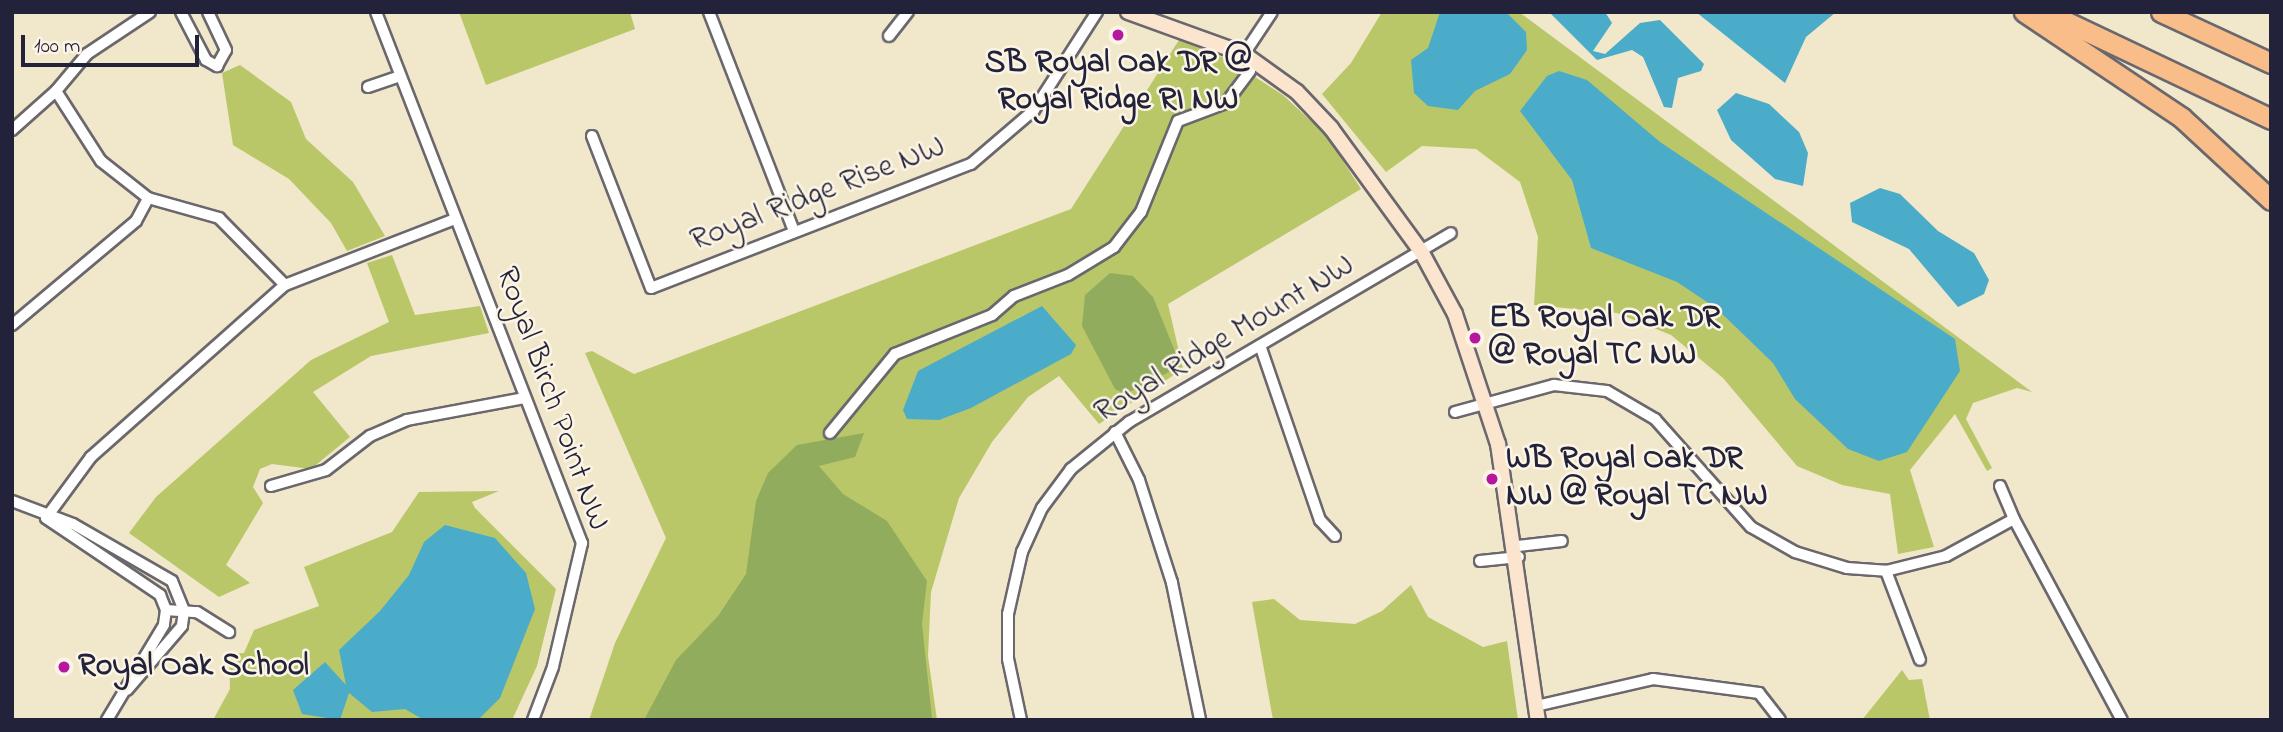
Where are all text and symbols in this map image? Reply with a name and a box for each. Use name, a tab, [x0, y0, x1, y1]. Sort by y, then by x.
scale bar	[24, 21, 203, 65]
marker: SB Royal Oak DR @ Royal Ridge RI NW	[1110, 27, 1126, 43]
text: 100 m	[34, 32, 80, 62]
place label: SB Royal Oak DR @ Royal Ridge RI NW	[985, 46, 1251, 121]
street label: Royal Ridge Rise NW	[685, 129, 951, 261]
street label: Royal Ridge Mount NW	[1088, 247, 1362, 433]
street label: Royal Birch Point NW	[486, 262, 616, 536]
place label: EB Royal Oak DR @ Royal TC NW	[1489, 301, 1720, 376]
marker: EB Royal Oak DR @ Royal TC NW	[1467, 330, 1483, 346]
place label: WB Royal Oak DR NW @ Royal TC NW	[1506, 442, 1768, 517]
marker: WB Royal Oak DR NW @ Royal TC NW	[1484, 471, 1500, 487]
place label: Royal Oak School	[78, 648, 309, 686]
marker: Royal Oak School	[56, 659, 72, 675]

